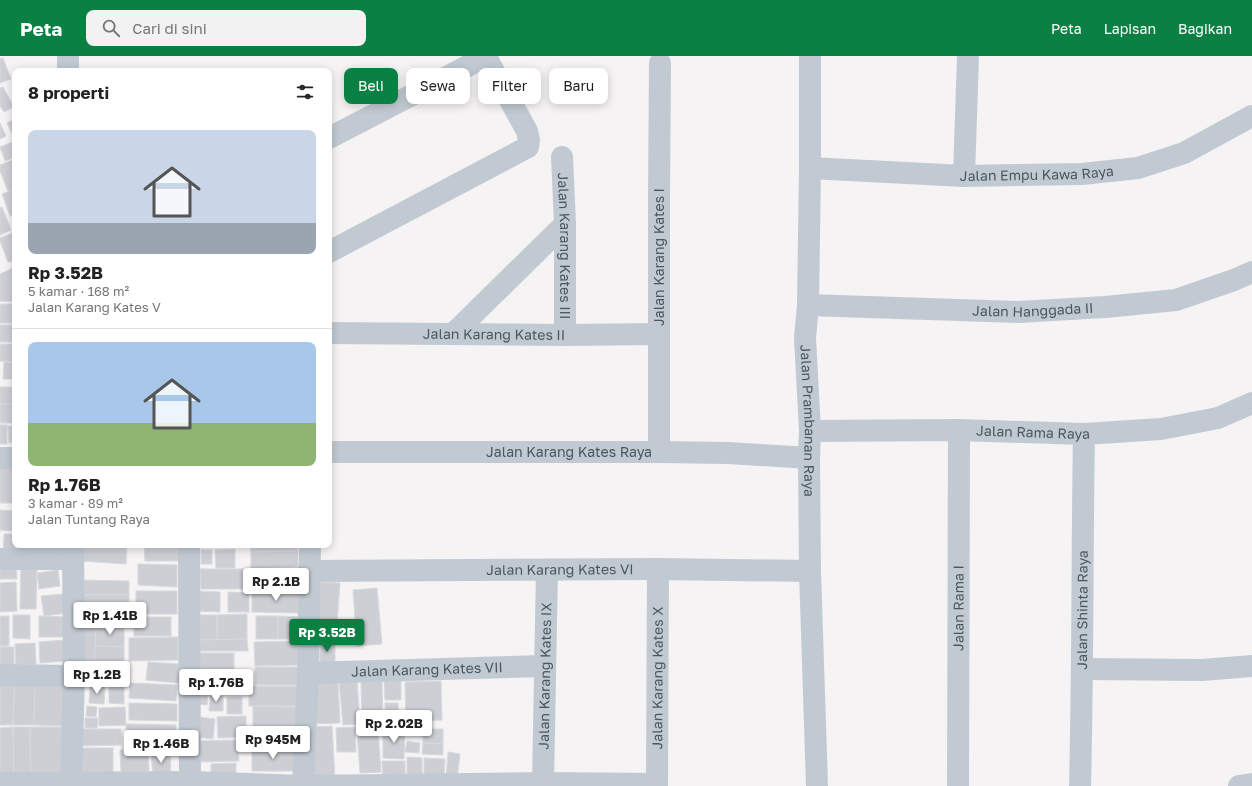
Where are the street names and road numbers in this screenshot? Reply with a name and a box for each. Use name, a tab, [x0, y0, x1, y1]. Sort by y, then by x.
street label: Jalan Empu Kawa Raya	[959, 162, 1114, 184]
street label: Jalan Karang Kates III	[555, 172, 574, 319]
street label: Jalan Karang Kates I	[650, 188, 667, 326]
street label: Jalan Hanggada II	[972, 299, 1094, 320]
street label: Jalan Karang Kates II	[423, 325, 565, 343]
street label: Jalan Prambanan Raya	[797, 344, 819, 497]
street label: Jalan Rama Raya	[976, 422, 1090, 442]
street label: Jalan Karang Kates Raya	[486, 443, 652, 460]
street label: Jalan Shinta Raya	[1073, 550, 1091, 670]
street label: Jalan Karang Kates VI	[486, 560, 634, 578]
street label: Jalan Rama I	[949, 565, 967, 651]
street label: Jalan Karang Kates IX	[535, 602, 554, 750]
street label: Jalan Karang Kates X	[648, 607, 666, 749]
street label: Jalan Karang Kates VII	[351, 658, 503, 680]

